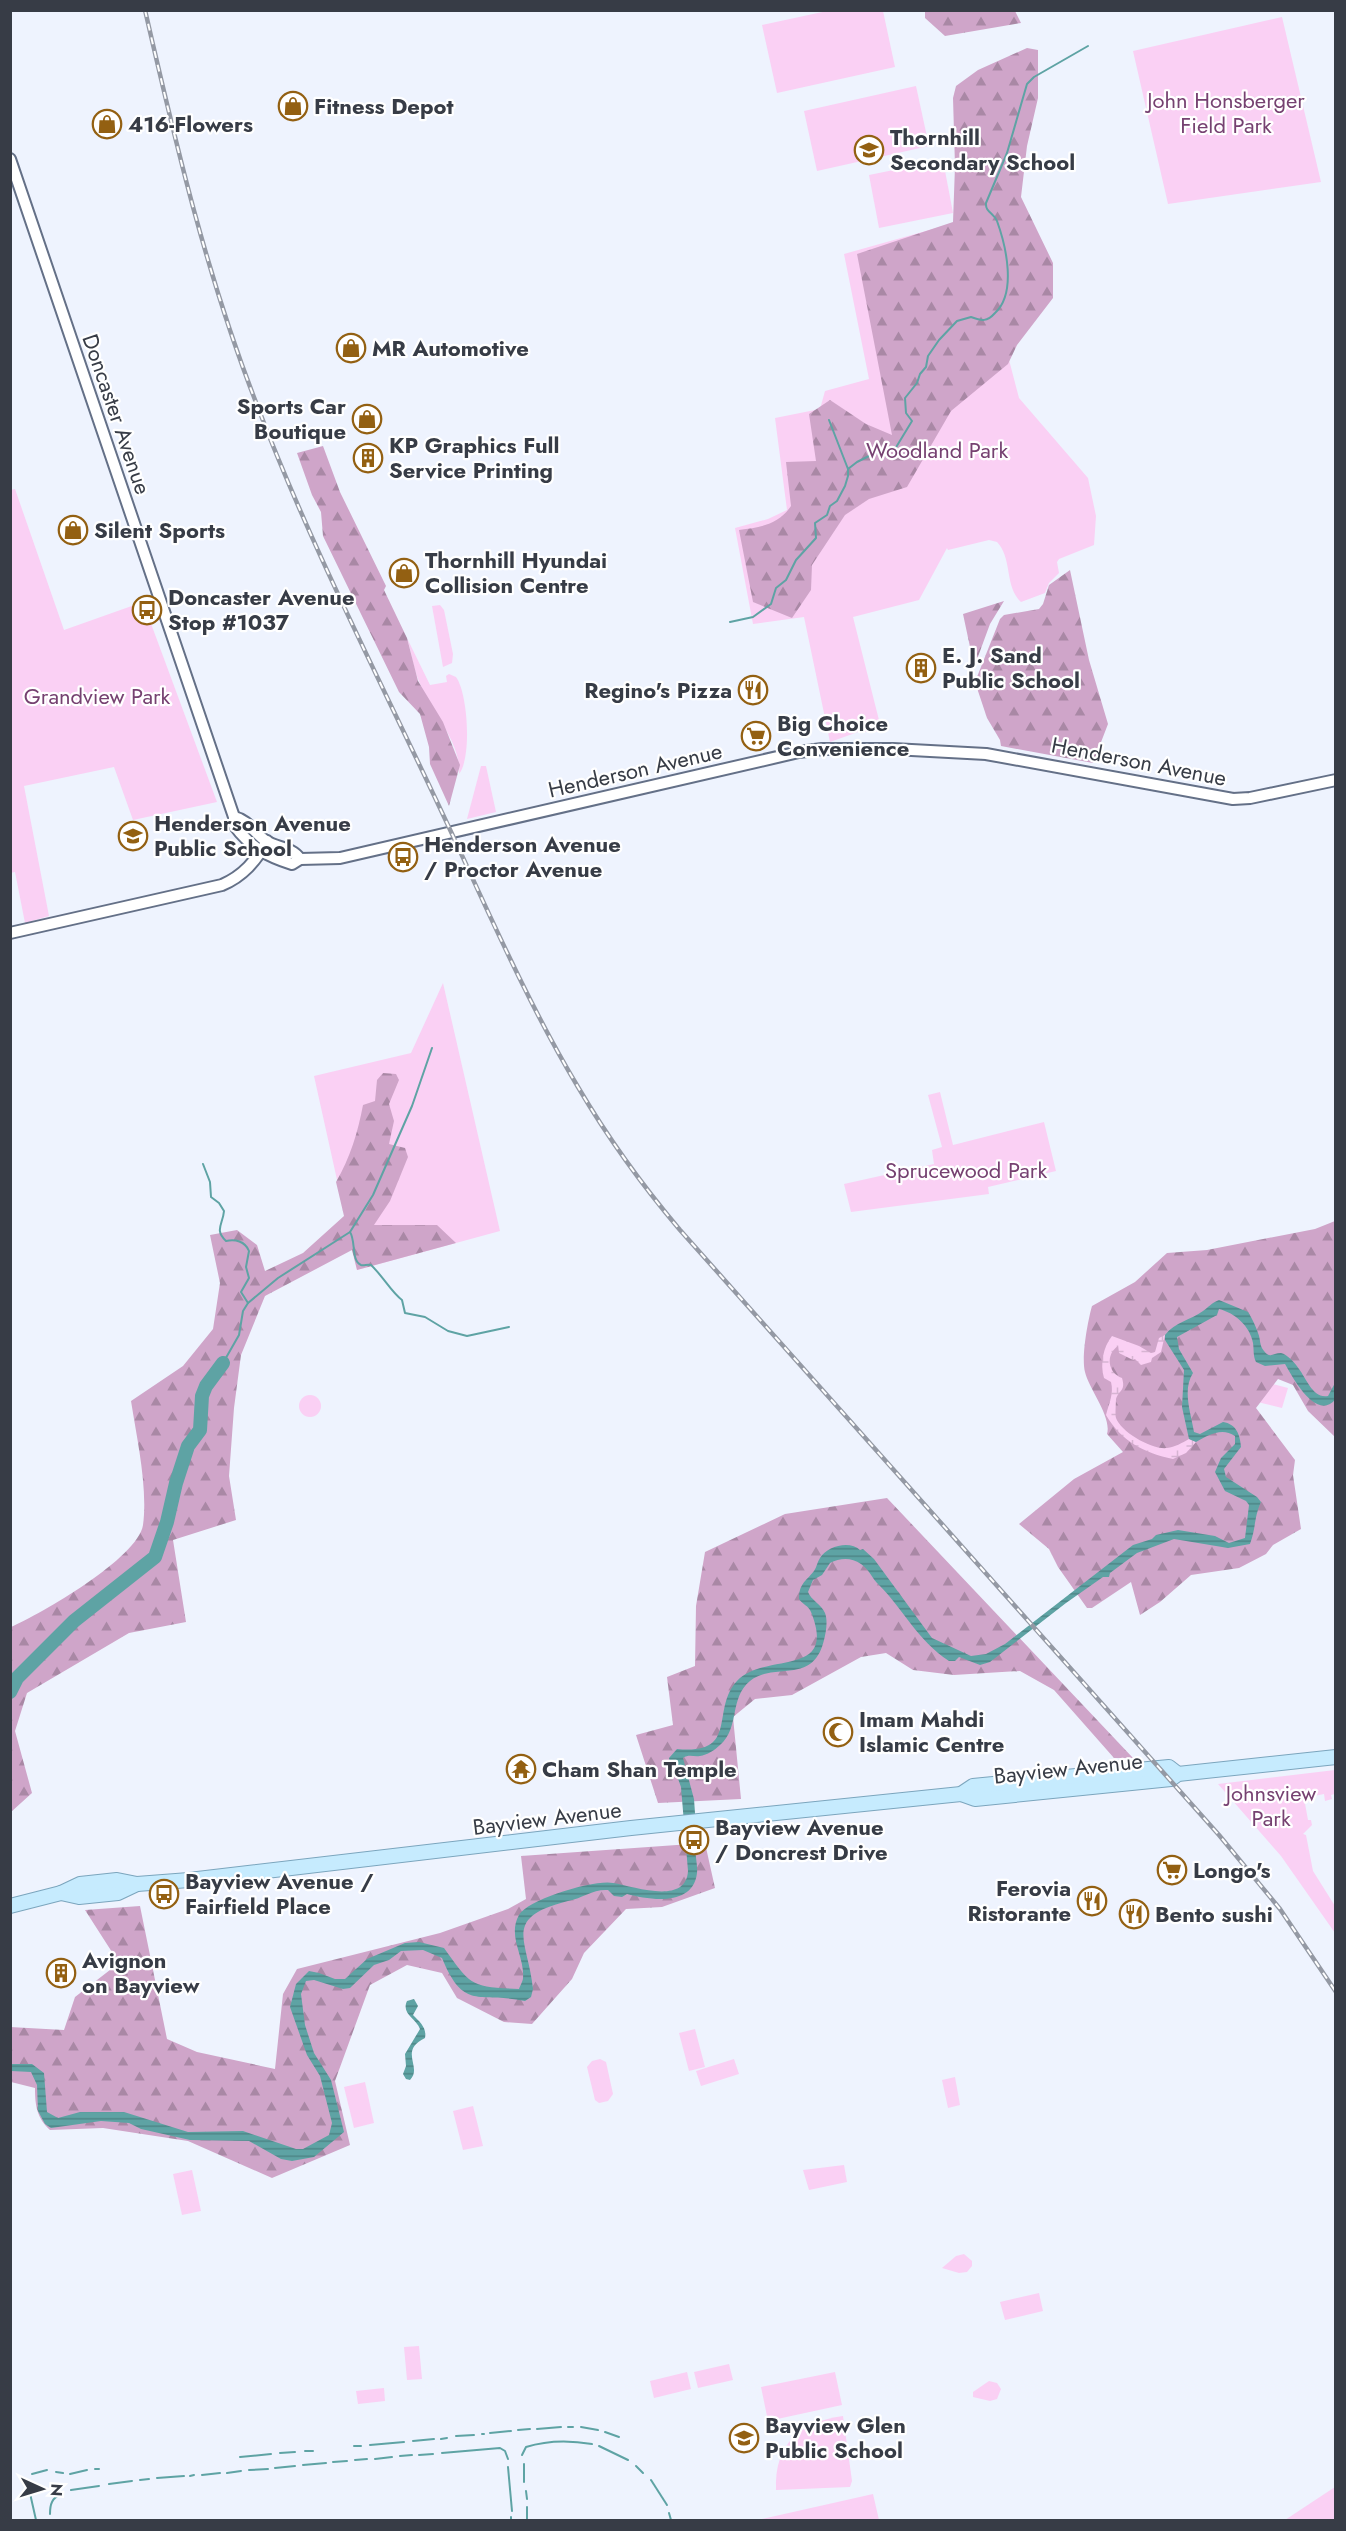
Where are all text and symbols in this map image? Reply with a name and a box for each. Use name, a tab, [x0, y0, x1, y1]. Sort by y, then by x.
park label: John Honsberger Field Park	[1144, 84, 1305, 141]
shop icon: Fitness Depot	[277, 90, 309, 122]
place label: Fitness Depot	[314, 90, 453, 122]
shop icon: 416-Flowers	[91, 108, 123, 140]
place label: 416-Flowers	[128, 108, 253, 140]
place label: Thornhill Secondary School	[890, 121, 1075, 178]
school or university icon: Thornhill Secondary School	[853, 134, 885, 166]
street label: Doncaster Avenue	[75, 329, 159, 499]
shop icon: MR Automotive	[335, 332, 367, 364]
place label: MR Automotive	[372, 332, 529, 364]
place label: Sports Car Boutique	[237, 390, 346, 447]
shop icon: Sports Car Boutique	[351, 403, 383, 435]
place label: KP Graphics Full Service Printing	[389, 429, 559, 486]
park label: Woodland Park	[866, 434, 1008, 466]
building icon: KP Graphics Full Service Printing	[352, 442, 384, 474]
shop icon: Silent Sports	[57, 514, 89, 546]
place label: Silent Sports	[94, 514, 225, 546]
place label: Thornhill Hyundai Collision Centre	[425, 544, 607, 601]
shop icon: Thornhill Hyundai Collision Centre	[388, 557, 420, 589]
place label: Doncaster Avenue Stop #1037	[168, 581, 355, 638]
bus stop icon: Doncaster Avenue Stop #1037	[131, 594, 163, 626]
place label: E. J. Sand Public School	[942, 639, 1080, 696]
building icon: E. J. Sand Public School	[905, 652, 937, 684]
place label: Regino's Pizza	[584, 674, 732, 706]
restaurant icon: Regino's Pizza	[737, 674, 769, 706]
park label: Grandview Park	[24, 680, 171, 712]
place label: Big Choice Convenience	[777, 707, 909, 764]
supermarket icon: Big Choice Convenience	[740, 720, 772, 752]
street label: Henderson Avenue	[1049, 728, 1229, 794]
street label: Henderson Avenue	[545, 734, 725, 806]
place label: Henderson Avenue Public School	[154, 807, 351, 864]
school or university icon: Henderson Avenue Public School	[117, 820, 149, 852]
place label: Henderson Avenue / Proctor Avenue	[424, 828, 621, 885]
bus stop icon: Henderson Avenue / Proctor Avenue	[387, 841, 419, 873]
park label: Sprucewood Park	[885, 1154, 1047, 1186]
place label: Imam Mahdi Islamic Centre	[859, 1703, 1004, 1760]
mosque icon: Imam Mahdi Islamic Centre	[822, 1716, 854, 1748]
street label: Bayview Avenue	[992, 1744, 1144, 1792]
temple icon: Cham Shan Temple	[505, 1753, 537, 1785]
place label: Cham Shan Temple	[542, 1753, 737, 1785]
park label: Johnsview Park	[1223, 1777, 1316, 1834]
street label: Bayview Avenue	[471, 1793, 623, 1843]
place label: Bayview Avenue / Doncrest Drive	[715, 1811, 888, 1868]
bus stop icon: Bayview Avenue / Doncrest Drive	[678, 1824, 710, 1856]
supermarket icon: Longo's	[1156, 1854, 1188, 1886]
place label: Longo's	[1193, 1854, 1271, 1886]
place label: Bayview Avenue / Fairfield Place	[185, 1865, 374, 1922]
place label: Ferovia Ristorante	[968, 1872, 1071, 1929]
bus stop icon: Bayview Avenue / Fairfield Place	[148, 1878, 180, 1910]
restaurant icon: Ferovia Ristorante	[1076, 1885, 1108, 1917]
restaurant icon: Bento sushi	[1118, 1898, 1150, 1930]
place label: Bento sushi	[1155, 1898, 1273, 1930]
place label: Avignon on Bayview	[81, 1944, 200, 2001]
building icon: Avignon on Bayview	[45, 1957, 77, 1989]
place label: Bayview Glen Public School	[765, 2409, 906, 2466]
school or university icon: Bayview Glen Public School	[728, 2422, 760, 2454]
north arrow	[12, 2459, 72, 2519]
text: N	[45, 2483, 68, 2497]

